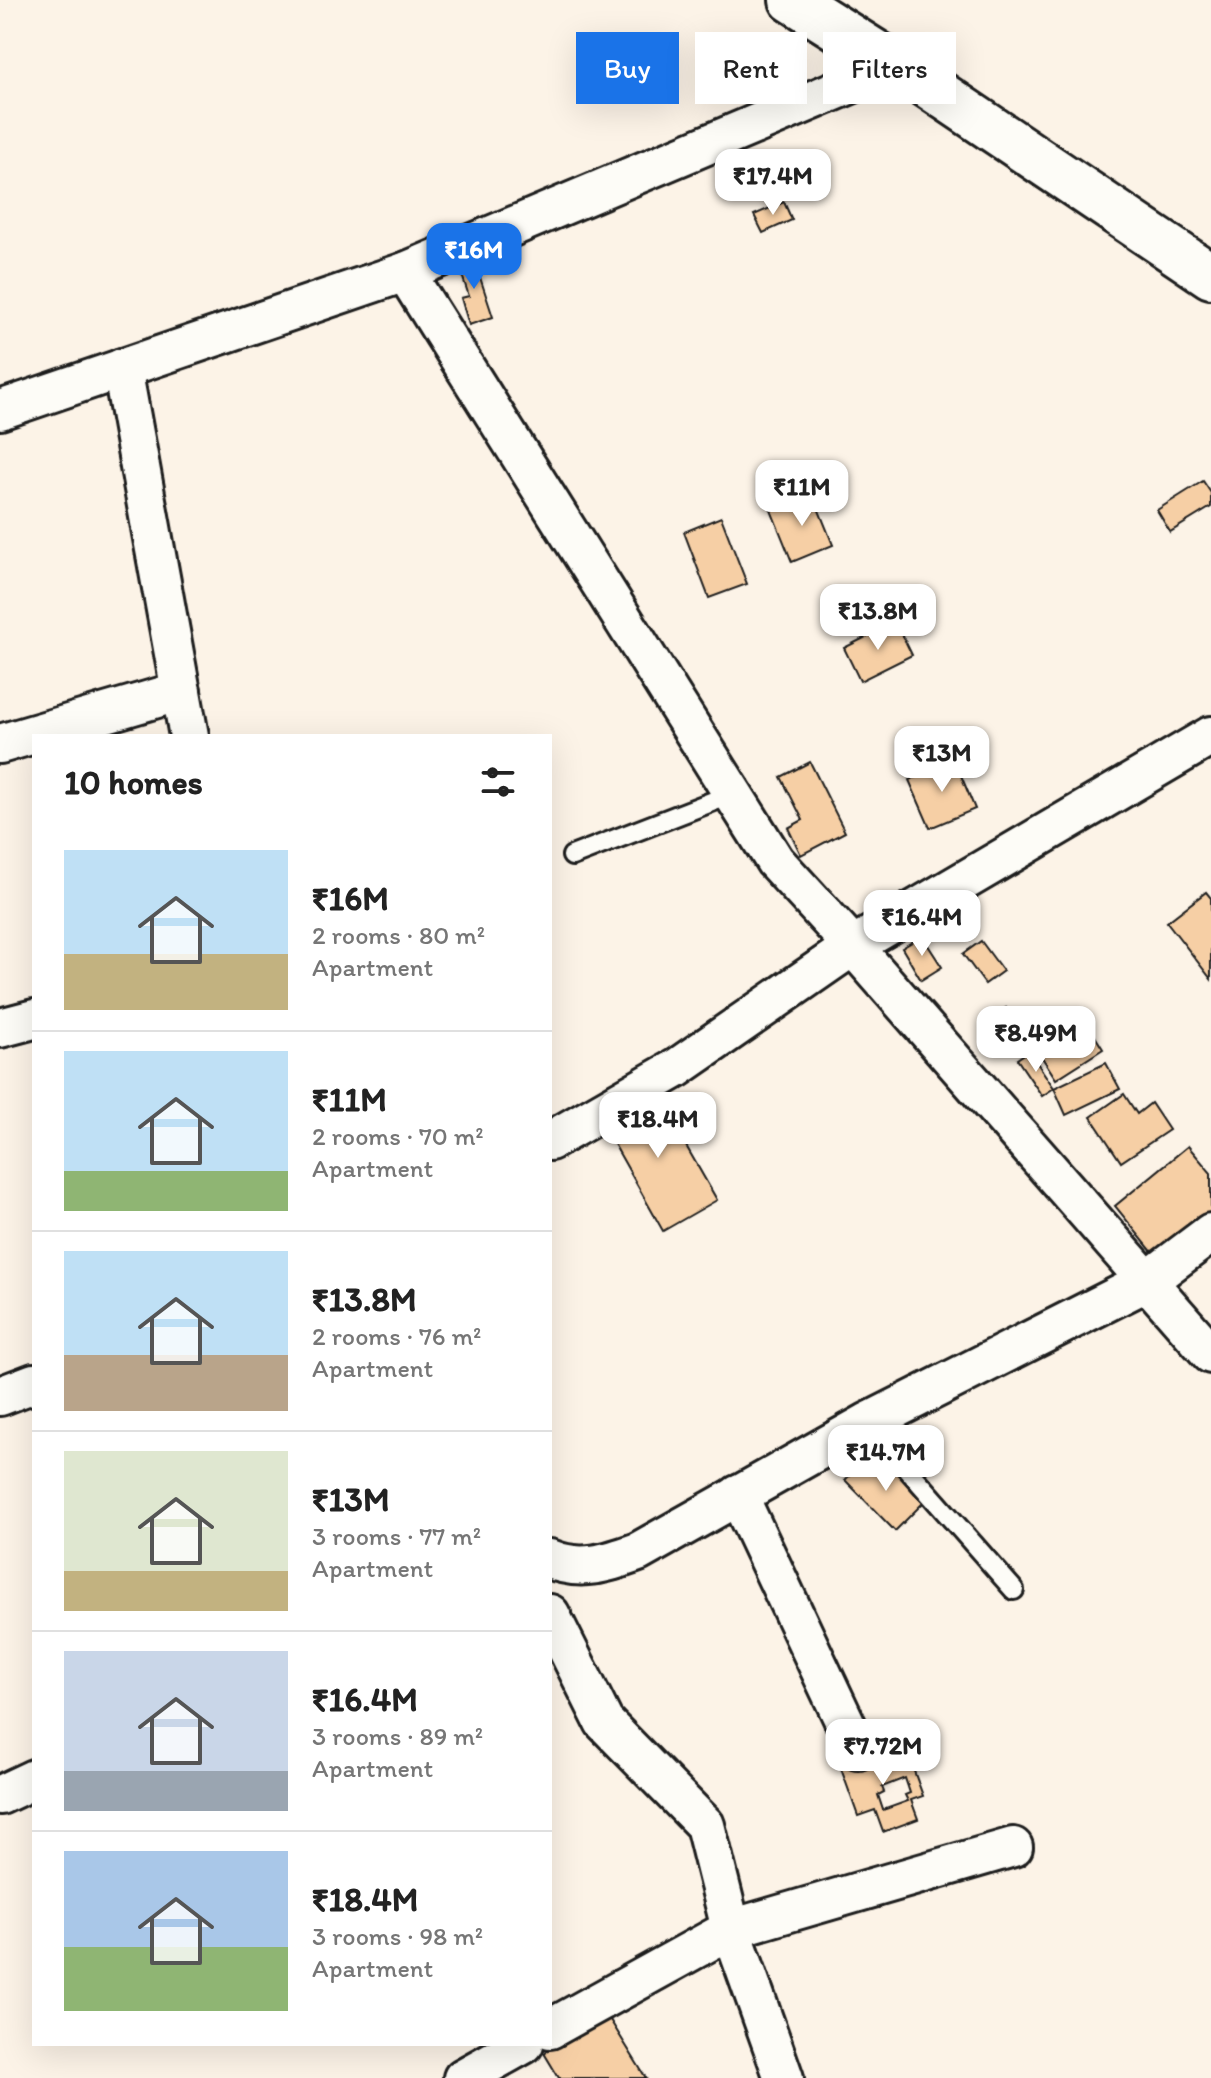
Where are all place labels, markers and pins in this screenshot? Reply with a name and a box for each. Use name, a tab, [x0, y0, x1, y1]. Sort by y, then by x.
pin: ₹17.4M	[708, 149, 838, 217]
pin: ₹16M	[427, 223, 521, 291]
pin: ₹11M	[755, 460, 849, 528]
pin: ₹13.8M	[813, 584, 943, 652]
pin: ₹13M	[895, 726, 989, 794]
pin: ₹16.4M	[857, 890, 987, 958]
pin: ₹8.49M	[971, 1006, 1101, 1074]
pin: ₹18.4M	[593, 1092, 723, 1160]
pin: ₹14.7M	[821, 1425, 951, 1493]
pin: ₹7.72M	[818, 1719, 948, 1787]

